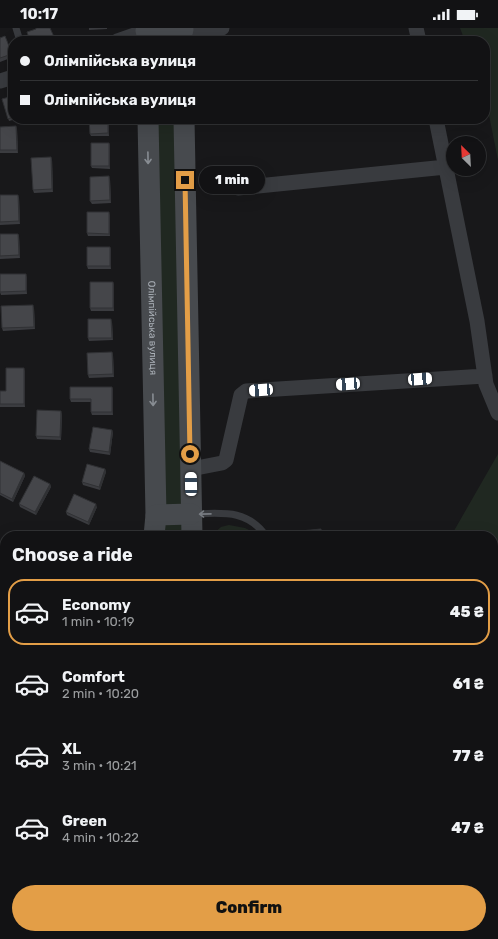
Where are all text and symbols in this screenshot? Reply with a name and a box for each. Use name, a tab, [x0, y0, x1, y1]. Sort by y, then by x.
text: 10:17	[20, 5, 58, 23]
text: Олімпійська вулиця	[44, 52, 196, 70]
text: Олімпійська вулиця	[44, 91, 196, 109]
north arrow	[446, 136, 486, 176]
map controls	[446, 136, 486, 176]
one-way arrow	[145, 151, 152, 164]
callout: 1 min	[199, 166, 265, 194]
route end	[176, 171, 194, 189]
text: 1 min	[215, 172, 249, 187]
street label: Олімпійська вулиця	[145, 281, 159, 375]
car	[408, 372, 432, 386]
car	[336, 377, 360, 391]
car	[249, 383, 273, 397]
one-way arrow	[150, 393, 157, 406]
route start	[181, 445, 199, 463]
car	[185, 472, 197, 496]
one-way arrow	[199, 510, 212, 517]
text: Choose a ride	[12, 544, 133, 566]
icon: car	[14, 594, 50, 630]
text: Economy	[62, 596, 131, 614]
text: 45 ₴	[450, 603, 484, 621]
text: 1 min · 10:19	[62, 614, 134, 629]
icon: car	[14, 666, 50, 702]
text: Comfort	[62, 668, 125, 686]
text: 61 ₴	[453, 675, 484, 693]
text: 2 min · 10:20	[62, 686, 139, 701]
icon: car	[14, 738, 50, 774]
text: XL	[62, 740, 81, 758]
text: 77 ₴	[453, 747, 484, 765]
text: 3 min · 10:21	[62, 758, 137, 773]
icon: car	[14, 810, 50, 846]
text: Green	[62, 812, 107, 830]
text: 47 ₴	[451, 819, 484, 837]
text: 4 min · 10:22	[62, 830, 139, 845]
button: Confirm	[12, 885, 486, 931]

